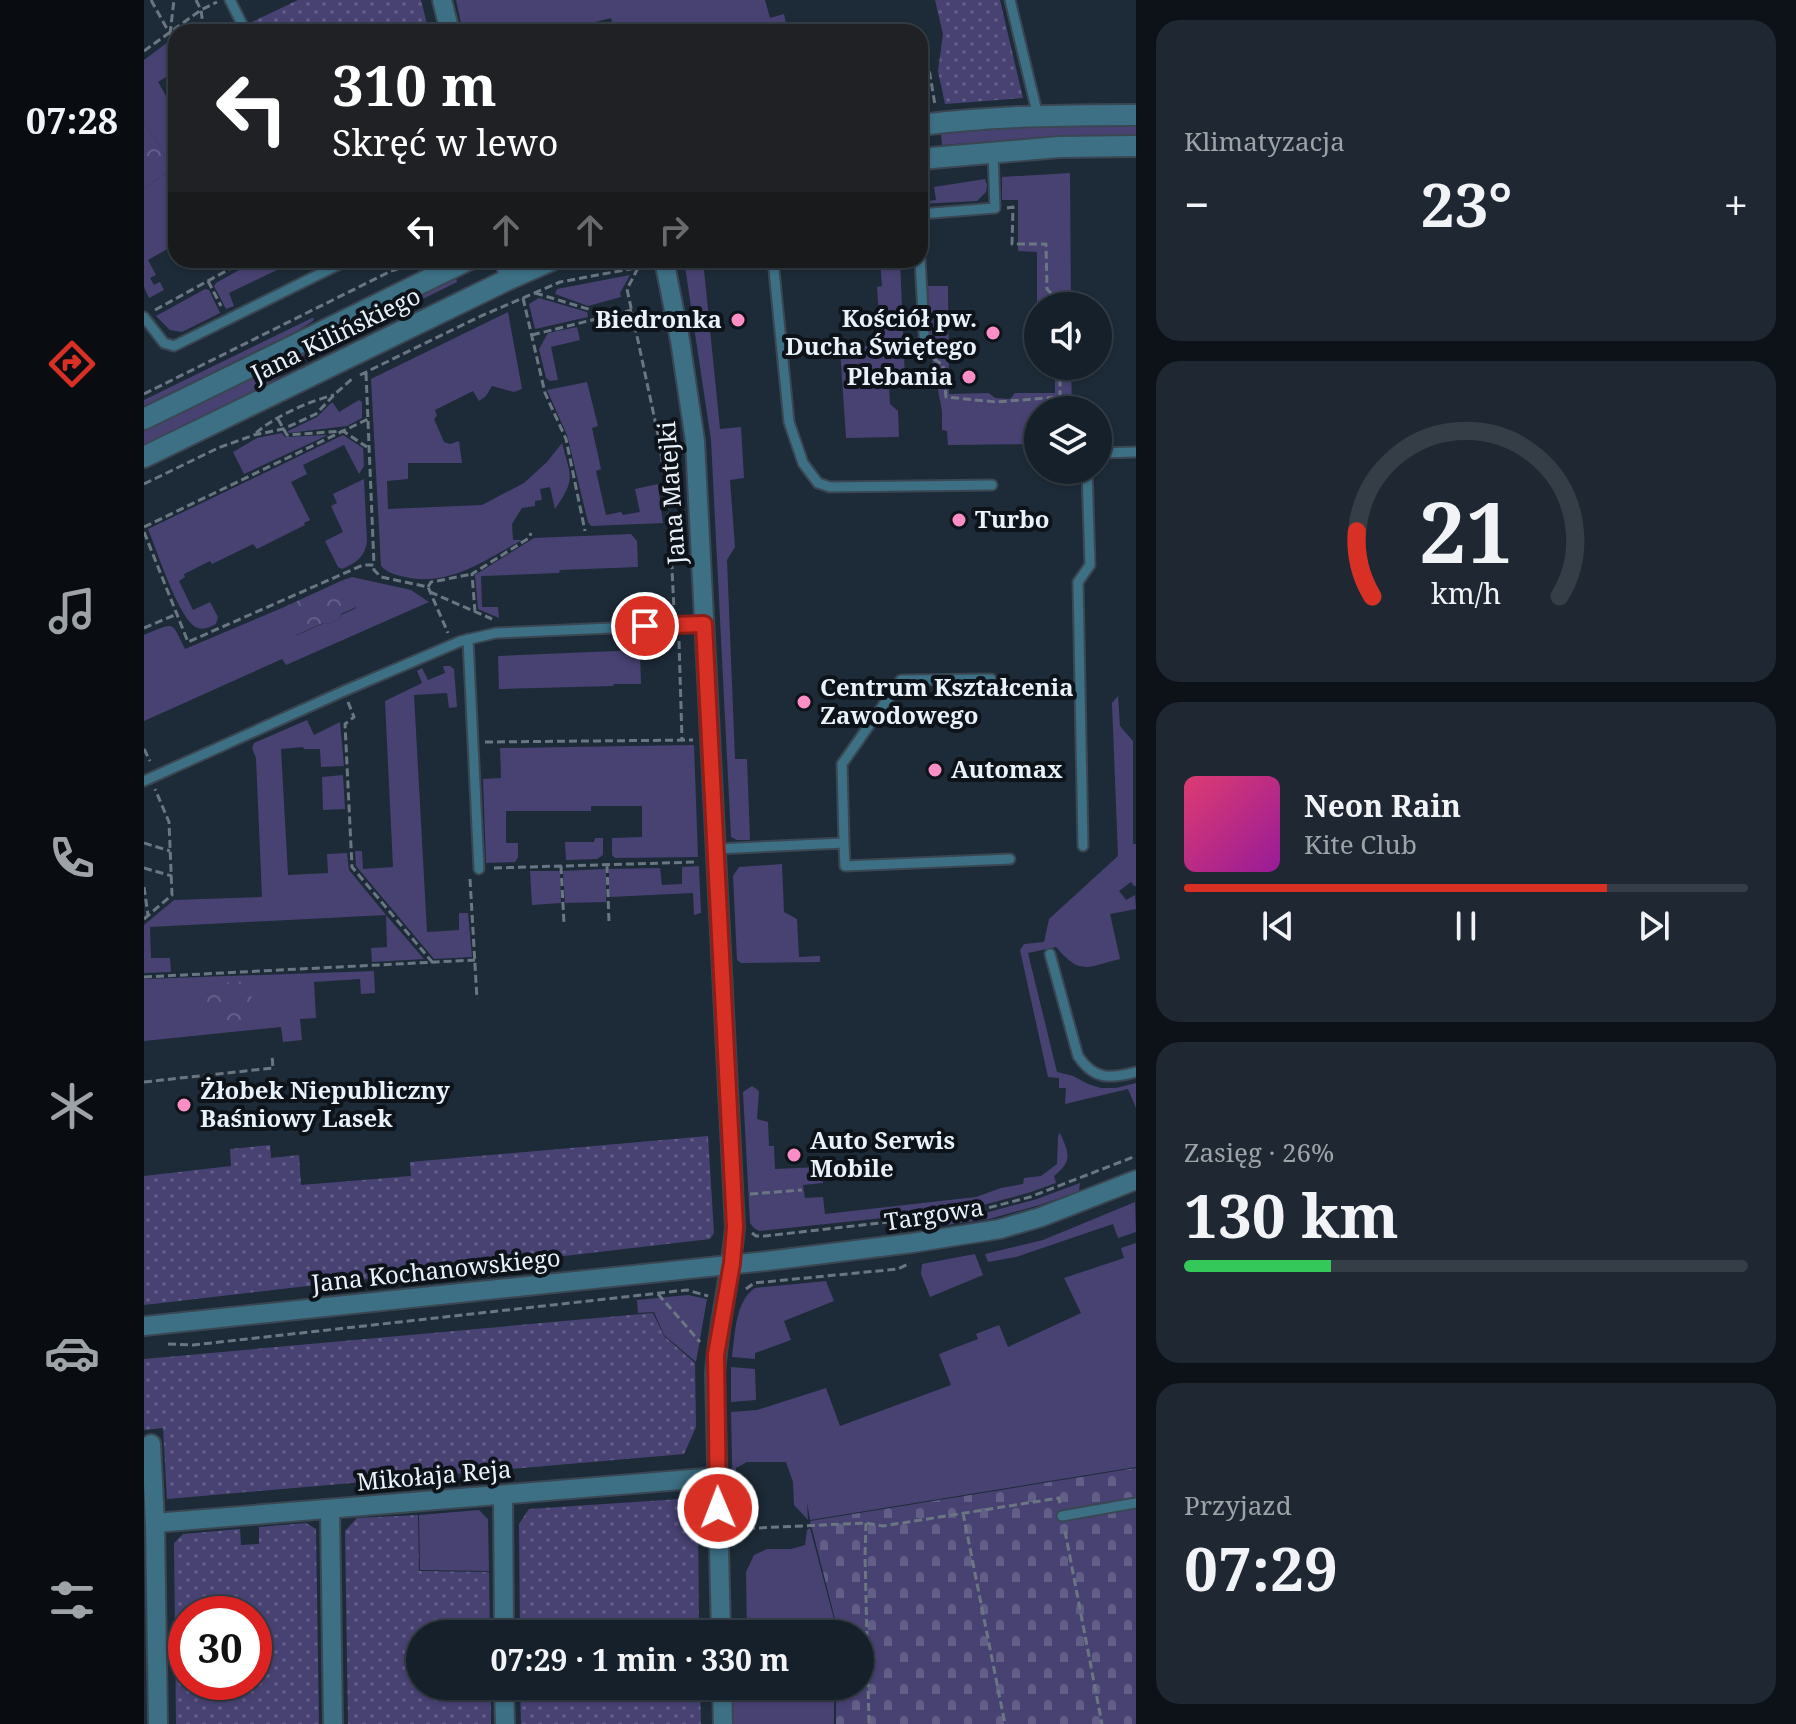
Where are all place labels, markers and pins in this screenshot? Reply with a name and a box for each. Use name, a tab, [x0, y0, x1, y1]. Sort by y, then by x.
place label: Kościół pw. Ducha Świętego	[785, 301, 977, 362]
place label: Biedronka	[595, 302, 722, 335]
marker: Biedronka	[729, 311, 747, 329]
marker: Kościół pw. Ducha Świętego	[984, 324, 1002, 342]
place label: Plebania	[847, 359, 953, 392]
marker: Plebania	[960, 368, 978, 386]
place label: Turbo	[975, 502, 1050, 535]
marker: Turbo	[950, 511, 968, 529]
pin	[611, 592, 679, 660]
place label: Centrum Kształcenia Zawodowego	[820, 670, 1074, 731]
marker: Centrum Kształcenia Zawodowego	[795, 693, 813, 711]
place label: Automax	[951, 752, 1063, 785]
marker: Automax	[926, 761, 944, 779]
place label: Żłobek Niepubliczny Baśniowy Lasek	[200, 1073, 450, 1134]
marker: Żłobek Niepubliczny Baśniowy Lasek	[175, 1096, 193, 1114]
place label: Auto Serwis Mobile	[810, 1123, 955, 1184]
marker: Auto Serwis Mobile	[785, 1146, 803, 1164]

